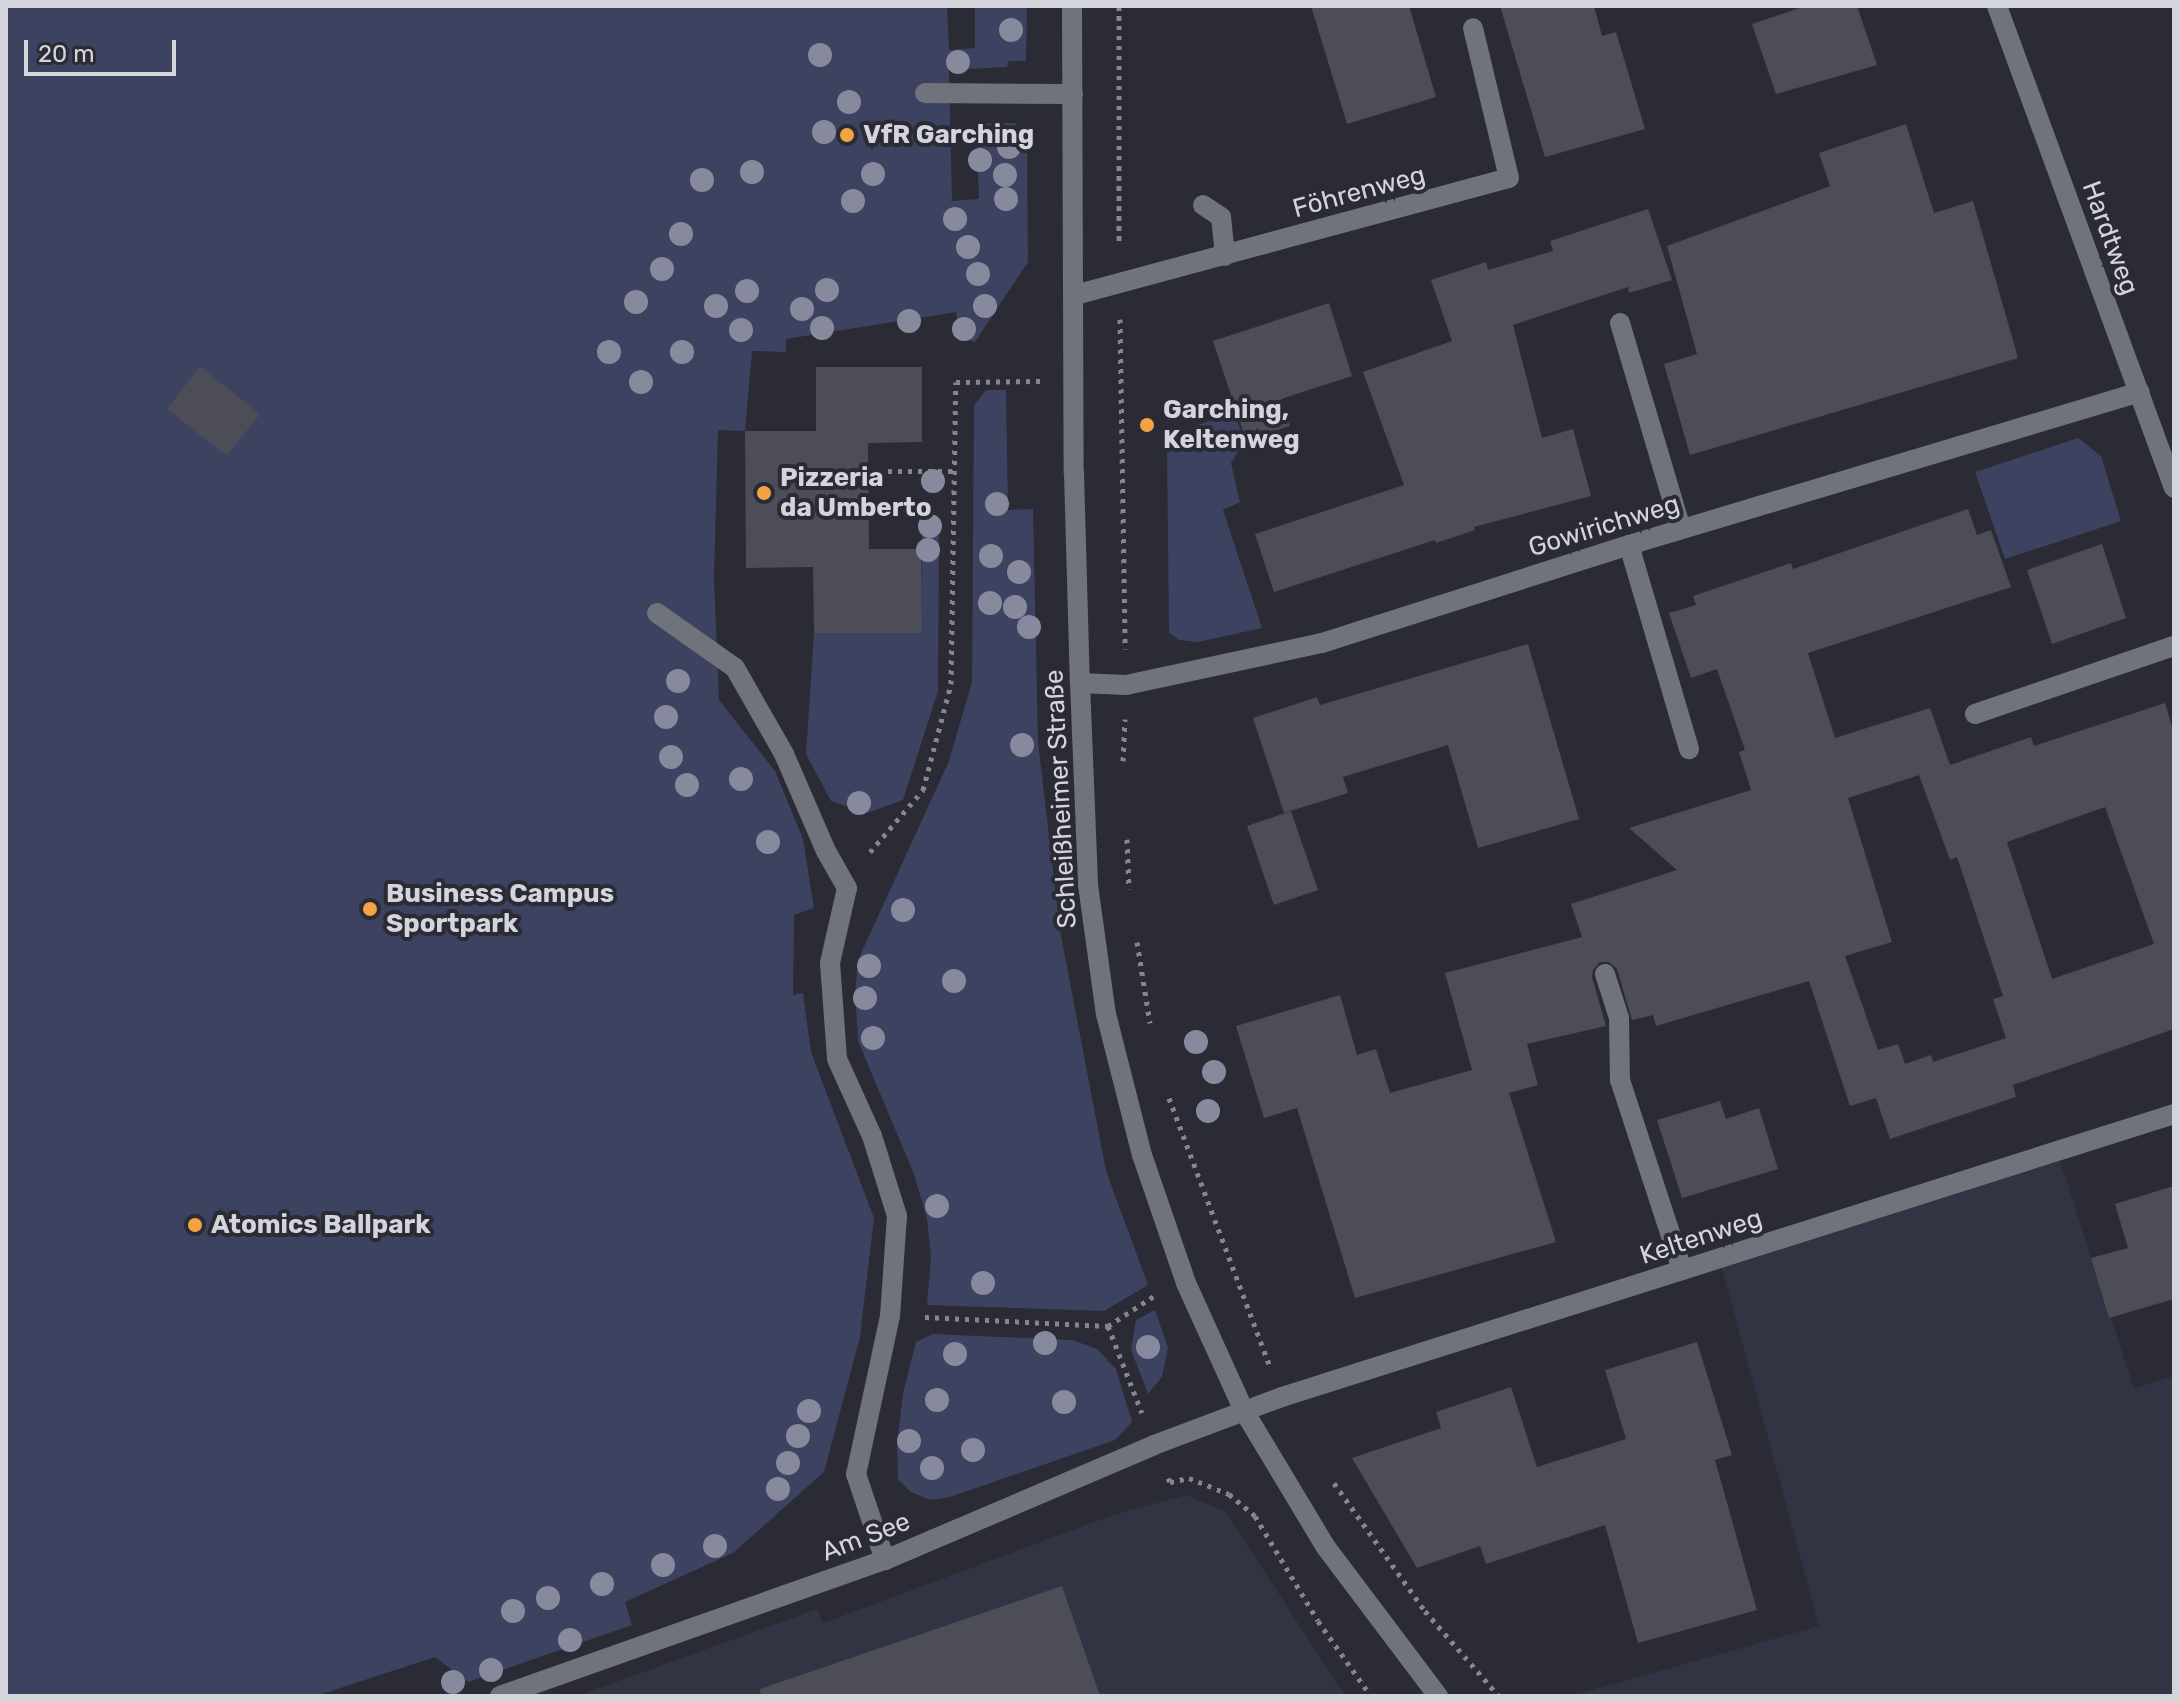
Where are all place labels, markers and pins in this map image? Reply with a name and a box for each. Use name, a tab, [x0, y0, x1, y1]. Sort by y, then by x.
place label: VfR Garching	[863, 119, 1034, 151]
marker: VfR Garching	[838, 126, 856, 144]
place label: Garching, Keltenweg	[1163, 394, 1300, 456]
marker: Garching, Keltenweg	[1138, 416, 1156, 434]
place label: Pizzeria da Umberto	[780, 462, 932, 524]
marker: Pizzeria da Umberto	[755, 484, 773, 502]
place label: Business Campus Sportpark	[386, 878, 614, 940]
marker: Business Campus Sportpark	[361, 900, 379, 918]
place label: Atomics Ballpark	[211, 1209, 431, 1241]
marker: Atomics Ballpark	[186, 1216, 204, 1234]

